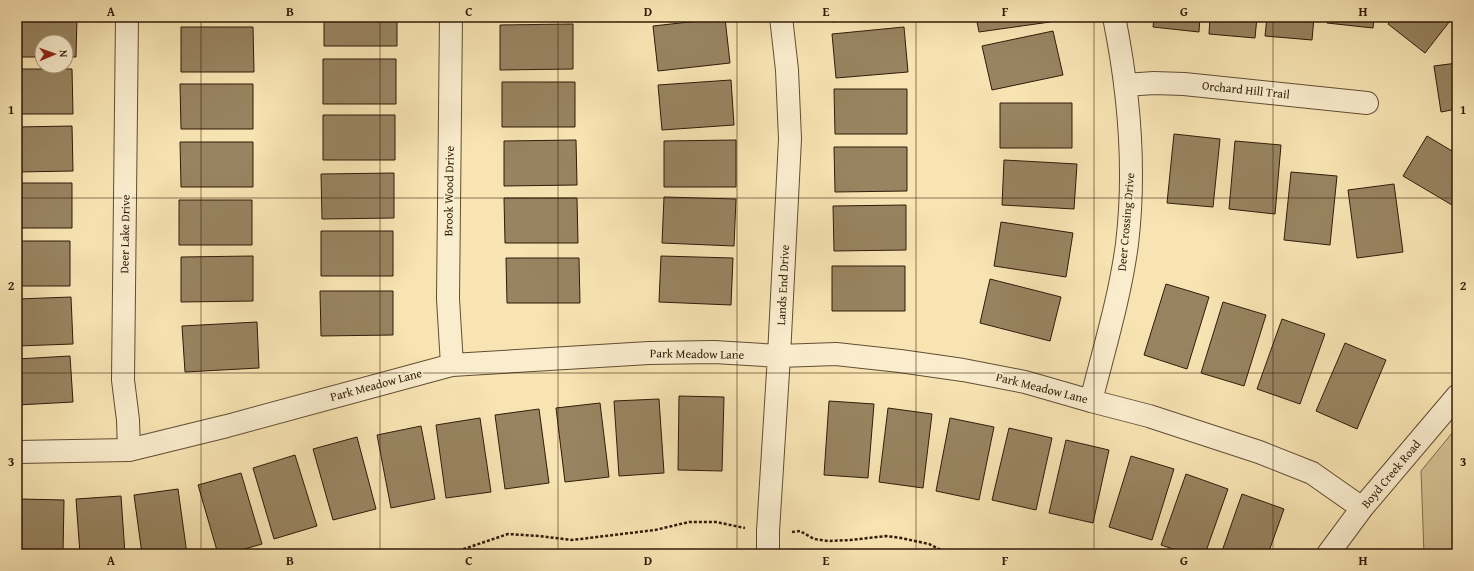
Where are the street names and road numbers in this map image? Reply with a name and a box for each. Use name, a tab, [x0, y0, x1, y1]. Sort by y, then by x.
street label: Orchard Hill Trail	[1201, 76, 1291, 103]
street label: Brook Wood Drive	[439, 145, 458, 236]
street label: Deer Crossing Drive	[1113, 172, 1138, 272]
street label: Deer Lake Drive	[115, 194, 134, 273]
street label: Lands End Drive	[772, 244, 793, 326]
street label: Park Meadow Lane	[650, 344, 745, 363]
street label: Park Meadow Lane	[328, 364, 424, 405]
street label: Park Meadow Lane	[994, 368, 1090, 407]
street label: Boyd Creek Road	[1357, 435, 1425, 511]

